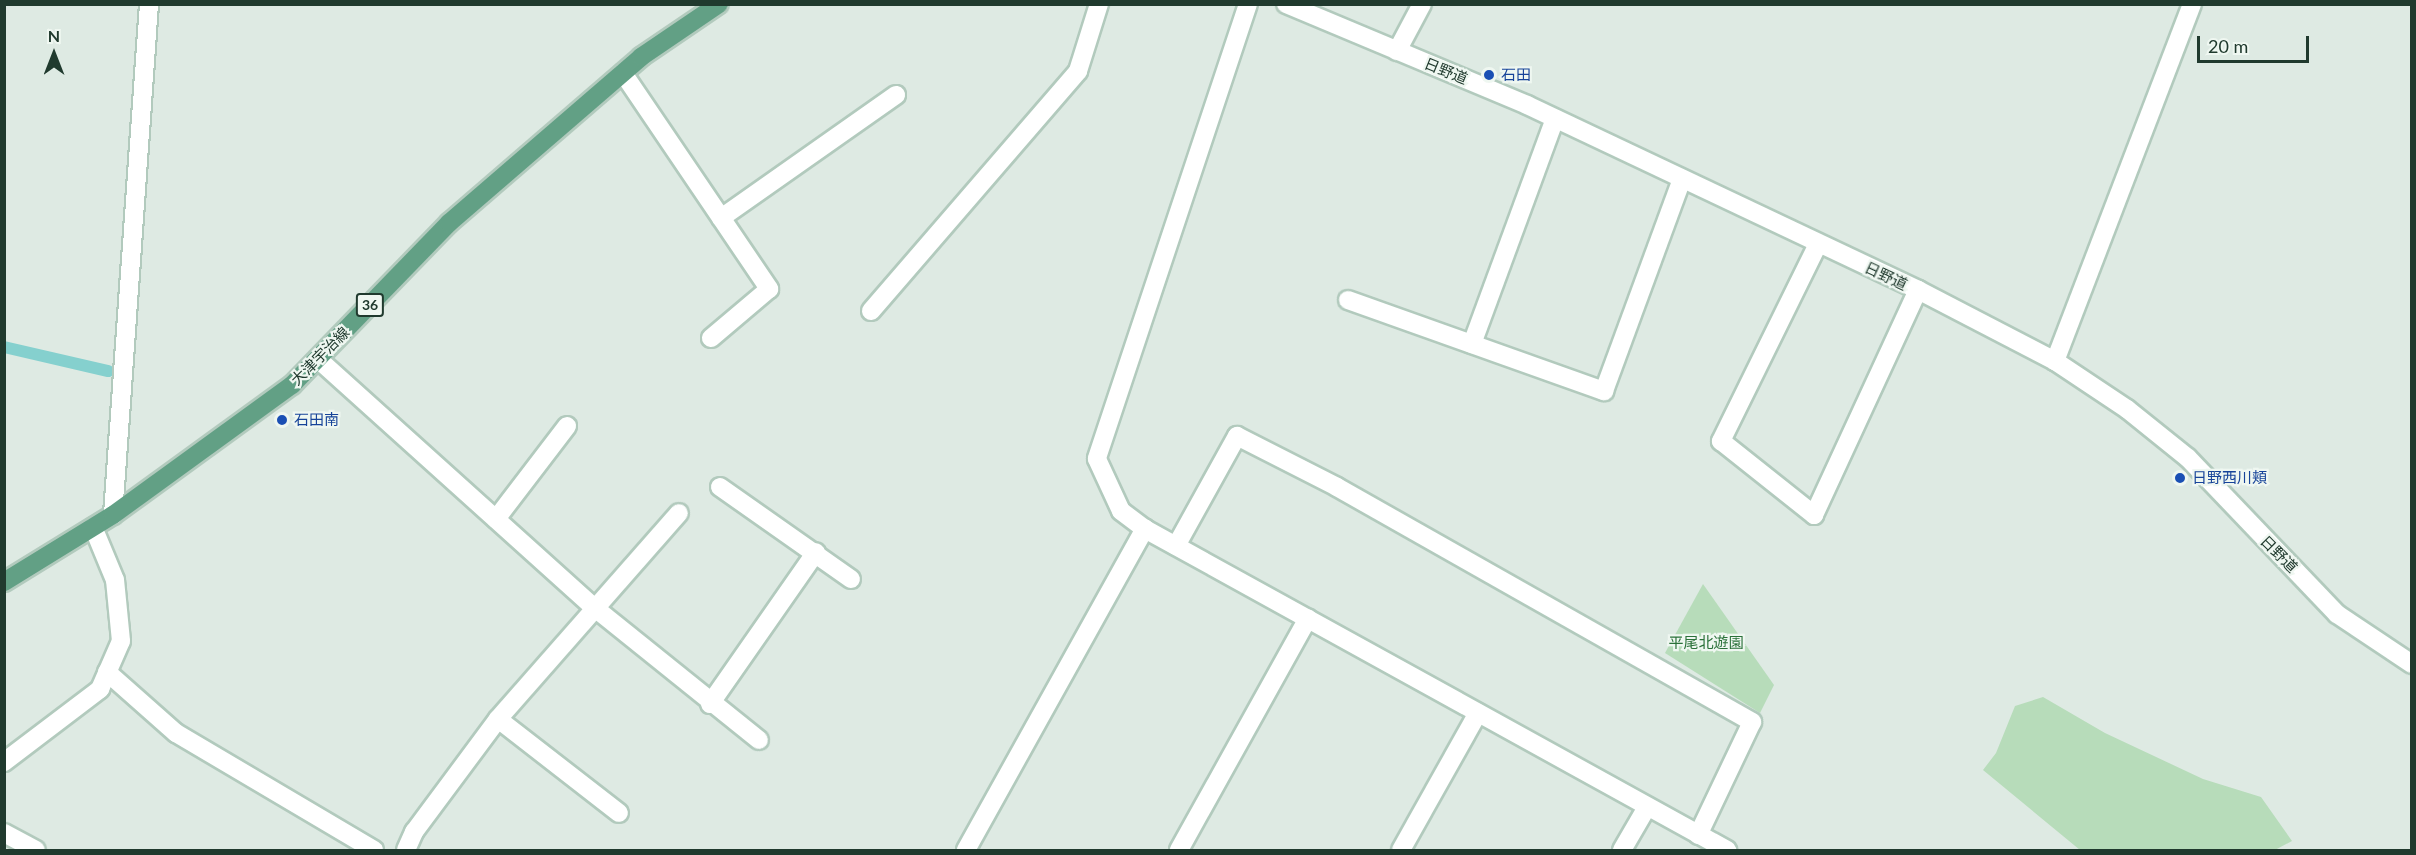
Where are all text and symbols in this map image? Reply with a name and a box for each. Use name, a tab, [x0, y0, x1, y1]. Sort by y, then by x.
north arrow	[24, 24, 84, 84]
scale bar	[2200, 24, 2312, 62]
text: N	[48, 26, 60, 45]
text: 20 m	[2208, 35, 2248, 57]
street label: 日野道	[1422, 54, 1470, 88]
place label: 石田	[1501, 66, 1531, 84]
marker: 石田	[1482, 68, 1496, 82]
street label: 日野道	[1862, 258, 1910, 294]
road number: 36	[355, 294, 385, 316]
street label: 大津宇治線	[287, 323, 353, 389]
place label: 石田南	[294, 411, 339, 429]
marker: 石田南	[275, 413, 289, 427]
place label: 日野西川頬	[2192, 469, 2267, 487]
marker: 日野西川頬	[2173, 471, 2187, 485]
street label: 日野道	[2257, 532, 2301, 576]
park label: 平尾北遊園	[1669, 634, 1743, 652]

